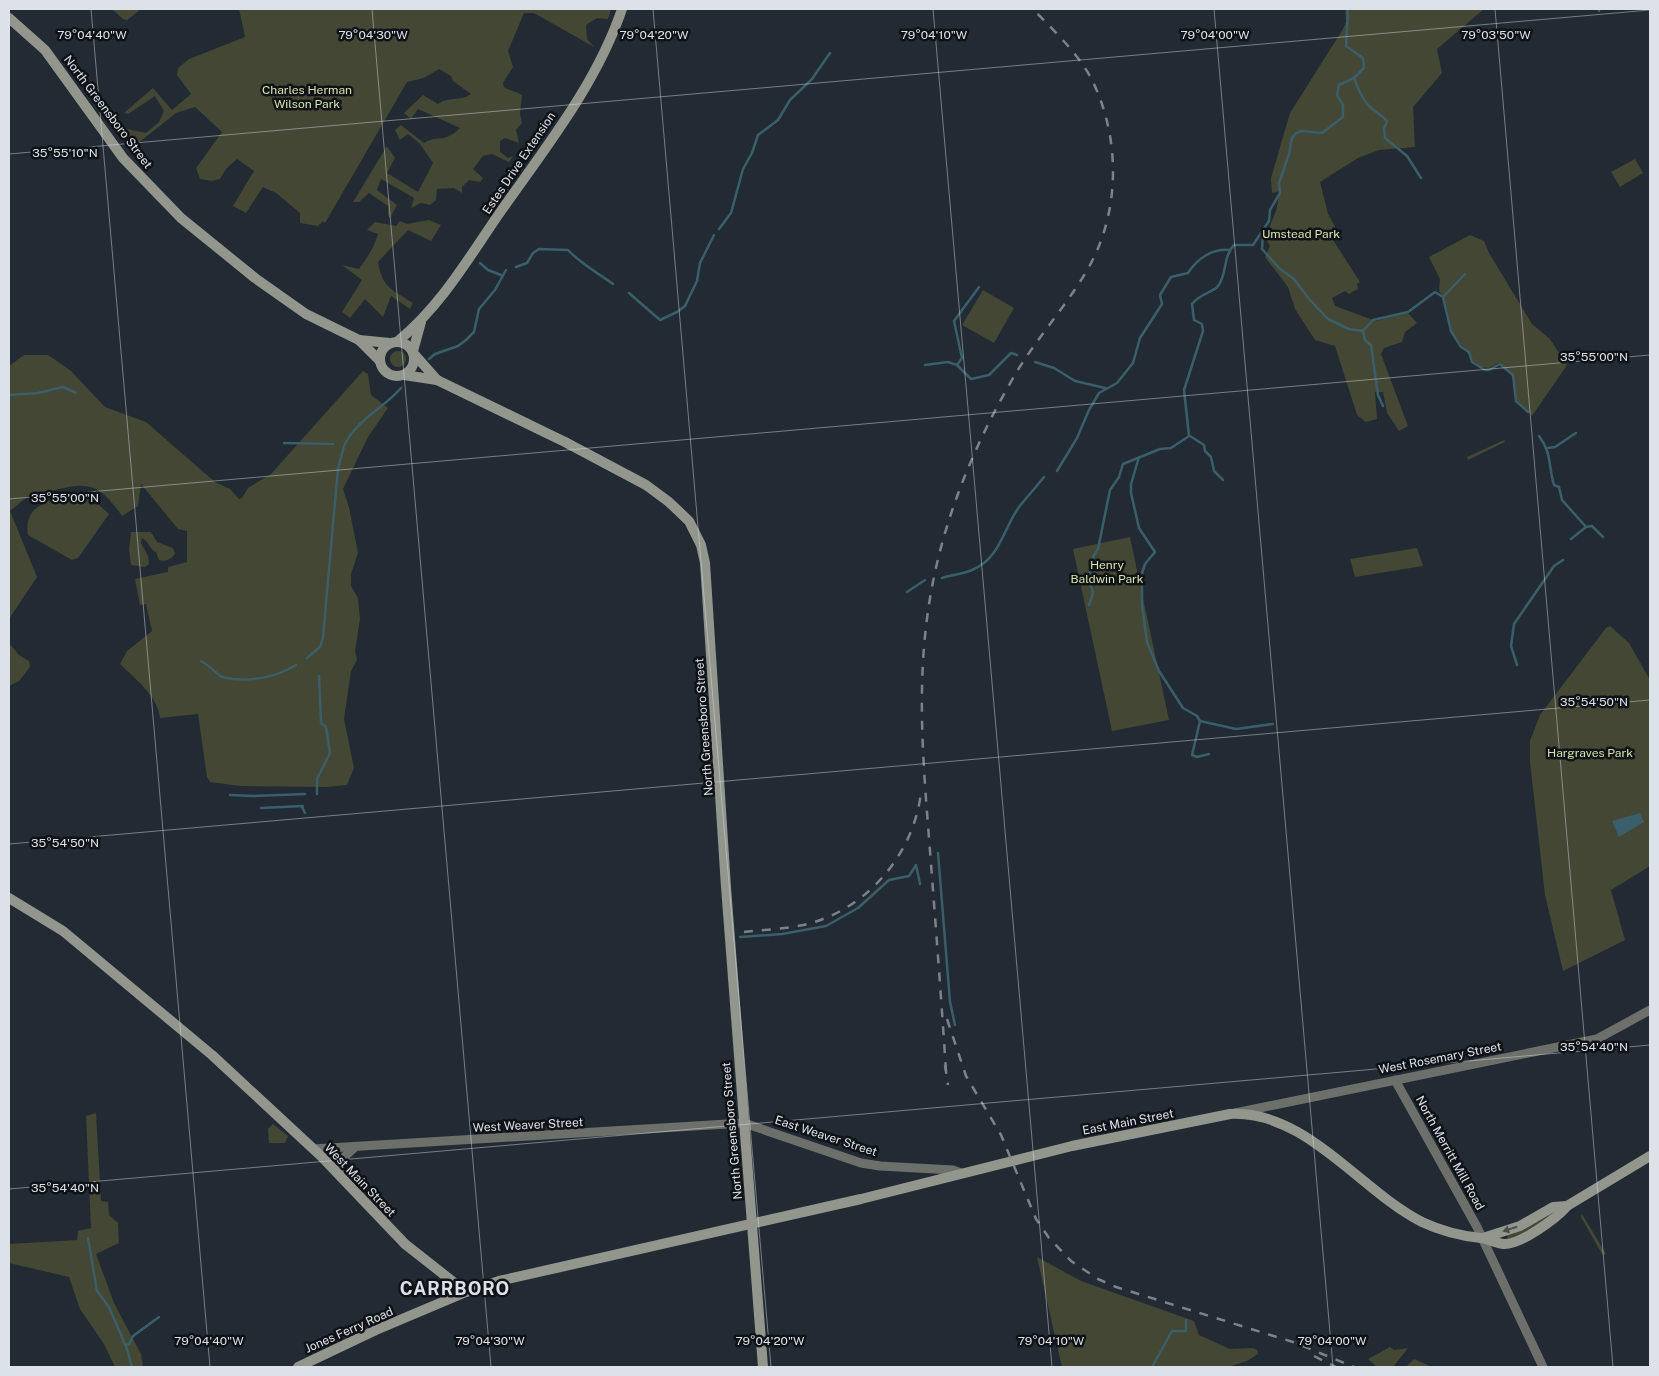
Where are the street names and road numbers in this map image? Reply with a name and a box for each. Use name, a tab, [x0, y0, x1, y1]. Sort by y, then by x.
street label: North Greensboro Street	[61, 53, 155, 172]
street label: Estes Drive Extension	[480, 109, 558, 217]
street label: North Greensboro Street	[692, 657, 716, 796]
street label: West Rosemary Street	[1377, 1039, 1503, 1077]
street label: North Greensboro Street	[719, 1061, 745, 1200]
street label: North Merritt Mill Road	[1413, 1094, 1487, 1212]
street label: East Main Street	[1081, 1106, 1175, 1138]
street label: East Weaver Street	[773, 1113, 879, 1159]
street label: West Weaver Street	[473, 1115, 584, 1135]
street label: West Main Street	[322, 1140, 399, 1220]
street label: Jones Ferry Road	[303, 1304, 395, 1356]

